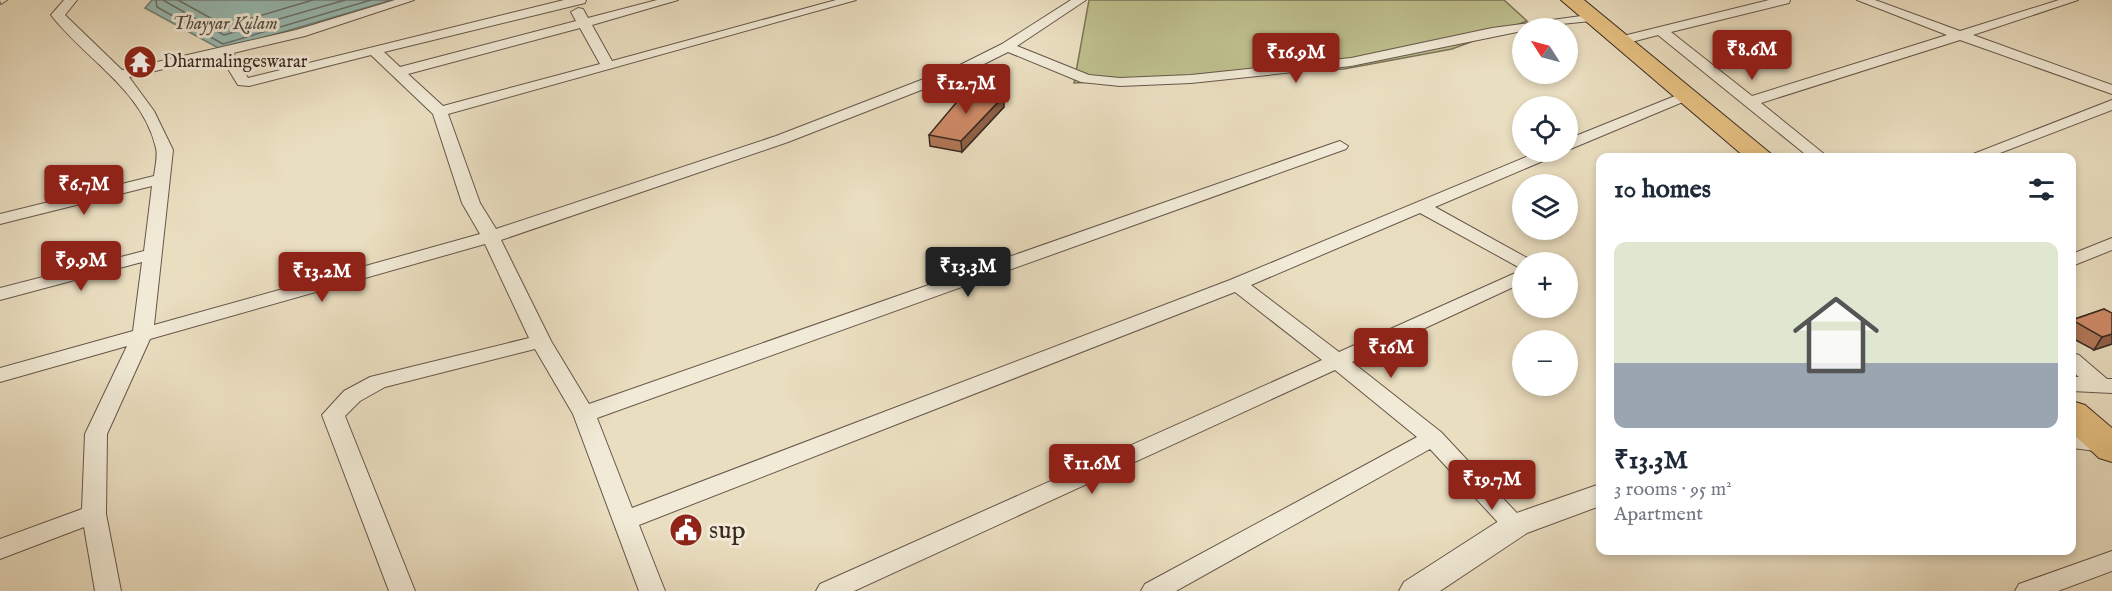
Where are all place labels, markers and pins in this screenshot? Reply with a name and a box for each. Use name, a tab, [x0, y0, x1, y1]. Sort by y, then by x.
pin: ₹8.6M	[1710, 30, 1794, 81]
pin: ₹16.9M	[1247, 33, 1345, 84]
temple icon: Dharmalingeswarar	[122, 44, 158, 80]
place label: Dharmalingeswarar	[163, 51, 308, 74]
pin: ₹12.7M	[917, 64, 1015, 115]
pin: ₹6.7M	[42, 165, 126, 216]
pin: ₹9.9M	[39, 241, 123, 292]
pin: ₹13.3M	[919, 247, 1017, 298]
pin: ₹13.2M	[273, 252, 371, 303]
pin: ₹16M	[1355, 328, 1427, 379]
pin: ₹11.6M	[1043, 444, 1141, 495]
pin: ₹19.7M	[1443, 460, 1541, 511]
public building icon: sup	[668, 512, 704, 548]
place label: sup	[709, 514, 746, 547]

